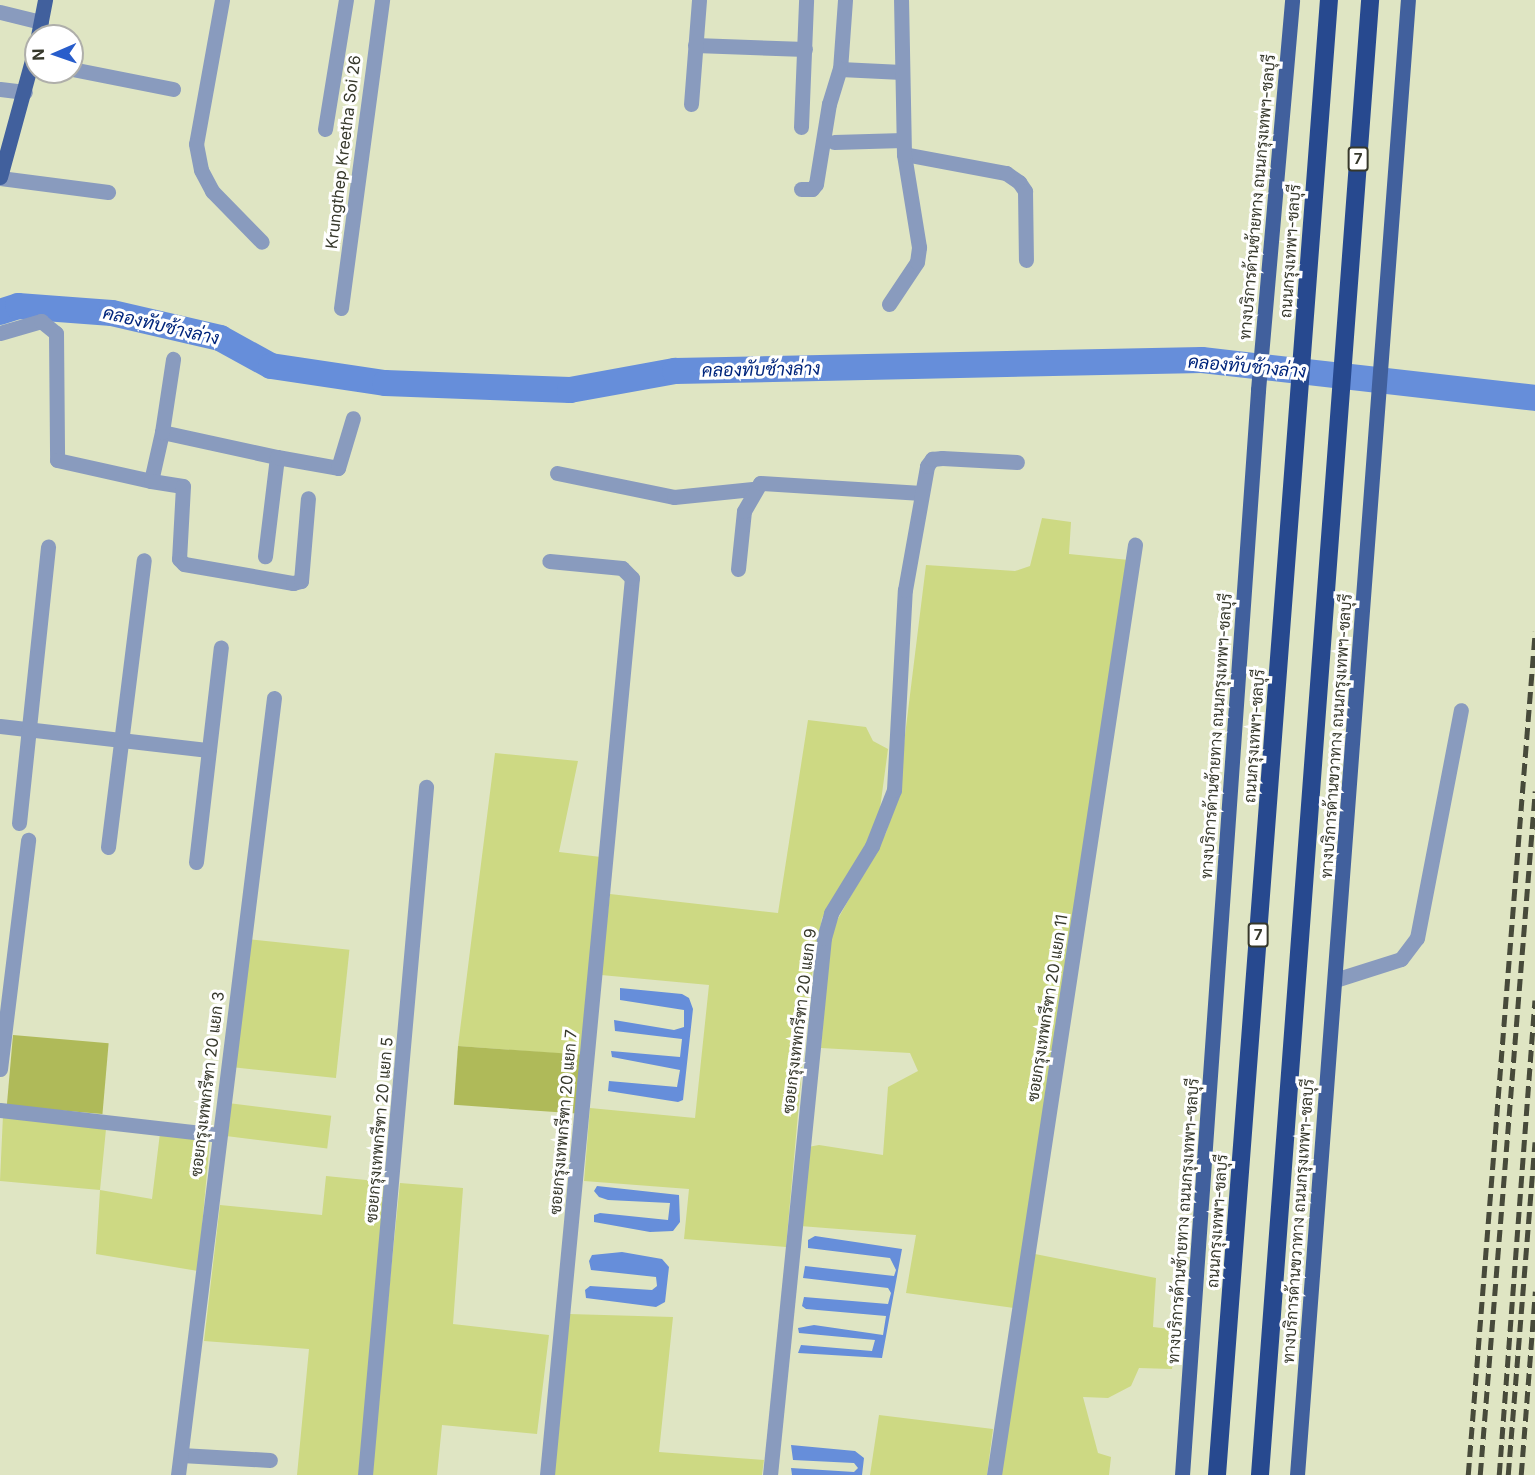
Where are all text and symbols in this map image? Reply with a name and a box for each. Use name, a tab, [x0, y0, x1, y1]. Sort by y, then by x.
north arrow	[24, 24, 84, 84]
text: N	[28, 48, 48, 61]
street label: ทางบริการด้านซ้ายทาง ถนนกรุงเทพฯ-ชลบุรี	[1235, 53, 1279, 341]
street label: Krungthep Kreetha Soi 26	[322, 54, 364, 250]
road number: 7	[1348, 147, 1368, 171]
street label: ถนนกรุงเทพฯ-ชลบุรี	[1276, 183, 1304, 319]
water label: คลองทับช้างล่าง	[101, 302, 221, 350]
water label: คลองทับช้างล่าง	[1187, 351, 1307, 383]
water label: คลองทับช้างล่าง	[702, 358, 820, 382]
street label: ทางบริการด้านซ้ายทาง ถนนกรุงเทพฯ-ชลบุรี	[1196, 592, 1236, 880]
street label: ทางบริการด้านขวาทาง ถนนกรุงเทพฯ-ชลบุรี	[1316, 593, 1356, 879]
street label: ถนนกรุงเทพฯ-ชลบุรี	[1240, 668, 1268, 804]
street label: ซอยกรุงเทพกรีฑา 20 แยก 11	[1023, 913, 1071, 1103]
road number: 7	[1248, 923, 1268, 947]
street label: ซอยกรุงเทพกรีฑา 20 แยก 9	[778, 927, 820, 1115]
street label: ซอยกรุงเทพกรีฑา 20 แยก 3	[186, 990, 228, 1178]
street label: ซอยกรุงเทพกรีฑา 20 แยก 7	[545, 1029, 581, 1215]
street label: ซอยกรุงเทพกรีฑา 20 แยก 5	[361, 1036, 397, 1224]
street label: ทางบริการด้านซ้ายทาง ถนนกรุงเทพฯ-ชลบุรี	[1163, 1077, 1203, 1365]
street label: ทางบริการด้านขวาทาง ถนนกรุงเทพฯ-ชลบุรี	[1278, 1078, 1318, 1364]
street label: ถนนกรุงเทพฯ-ชลบุรี	[1203, 1153, 1231, 1289]

